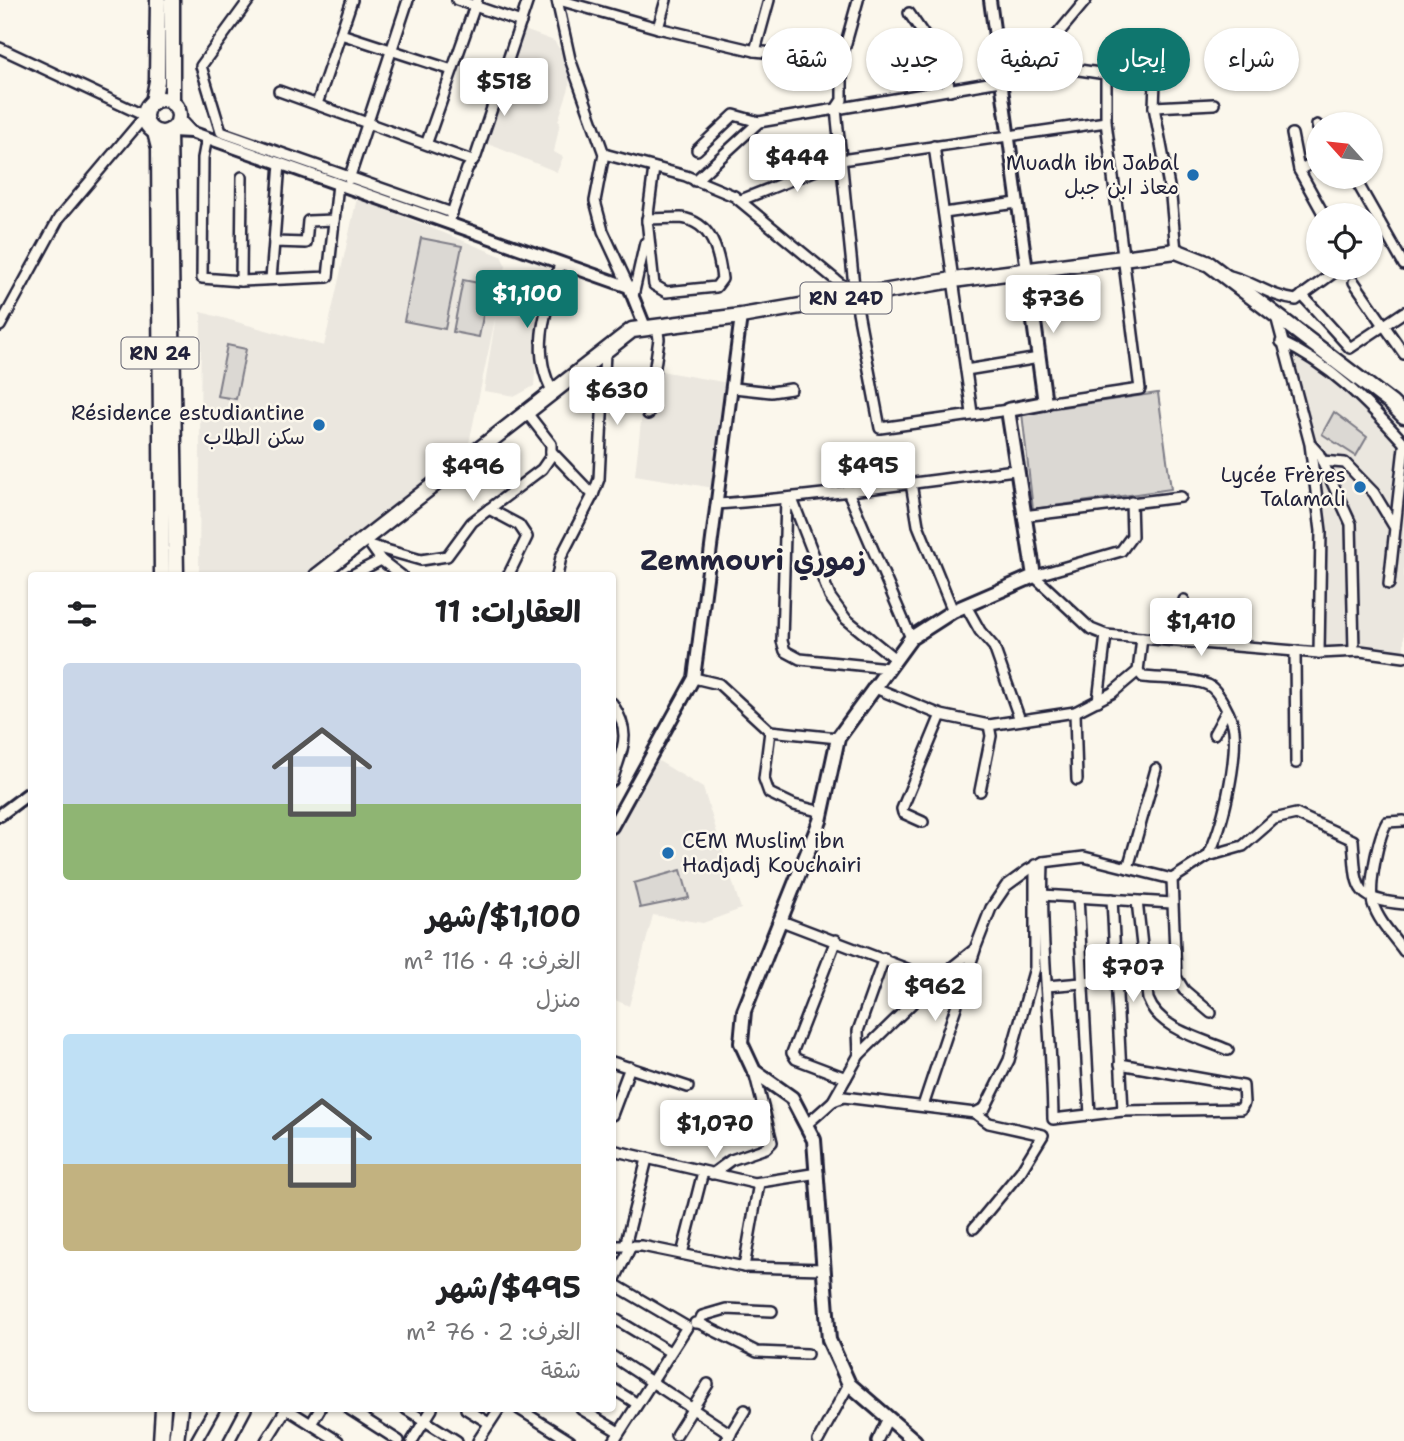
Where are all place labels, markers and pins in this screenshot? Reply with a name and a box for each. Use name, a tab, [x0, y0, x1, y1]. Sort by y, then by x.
pin: $518	[463, 58, 545, 118]
pin: $444	[756, 134, 838, 194]
place label: Muadh ibn Jabal معاذ ابن جبل	[1006, 149, 1180, 201]
marker: Muadh ibn Jabal معاذ ابن جبل	[1185, 167, 1201, 183]
pin: $1,100	[470, 270, 584, 330]
pin: $736	[1012, 276, 1094, 335]
pin: $630	[576, 368, 658, 427]
place label: Résidence estudiantine سكن الطلاب	[71, 399, 305, 451]
marker: Résidence estudiantine سكن الطلاب	[311, 417, 327, 433]
pin: $495	[827, 442, 909, 502]
pin: $496	[432, 444, 514, 503]
place label: Lycée Frères Talamali	[1221, 461, 1346, 513]
marker: Lycée Frères Talamali	[1352, 479, 1368, 495]
pin: $1,410	[1144, 598, 1258, 658]
place label: CEM Muslim ibn Hadjadj Kouchairi	[682, 827, 862, 879]
marker: CEM Muslim ibn Hadjadj Kouchairi	[660, 845, 676, 861]
pin: $707	[1092, 944, 1174, 1004]
pin: $962	[894, 964, 976, 1023]
pin: $1,070	[658, 1100, 772, 1160]

